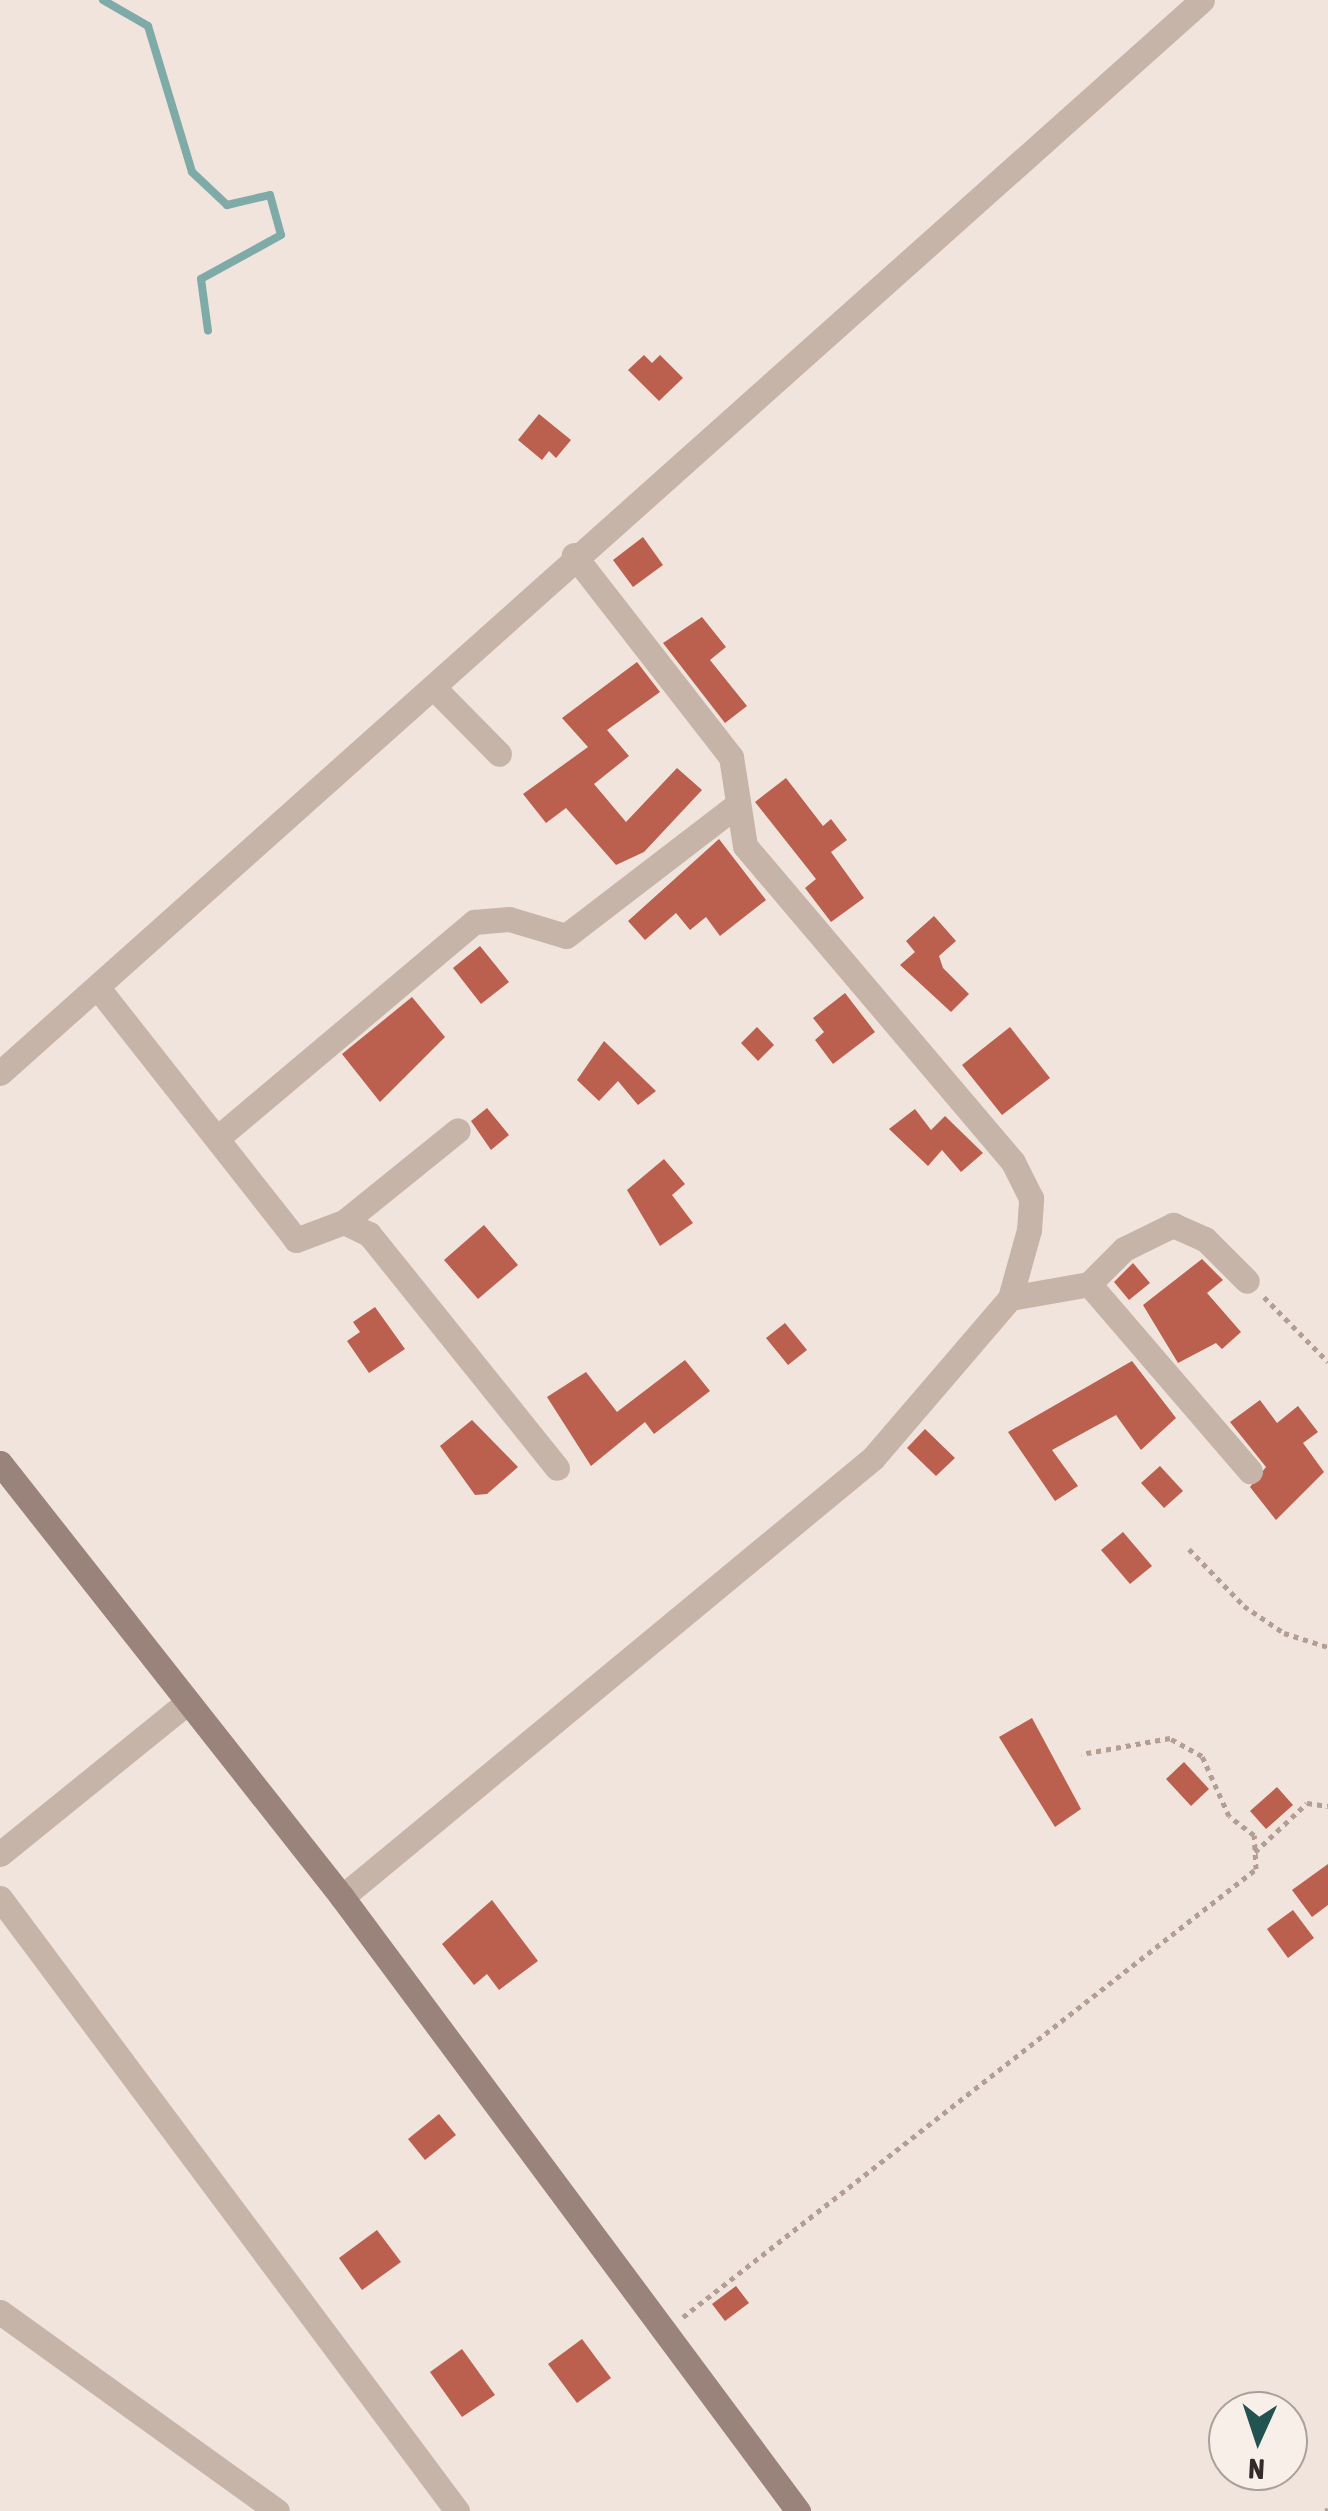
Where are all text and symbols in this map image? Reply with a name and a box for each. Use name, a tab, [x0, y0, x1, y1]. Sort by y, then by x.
north arrow	[1208, 2391, 1308, 2491]
text: N	[1247, 2453, 1266, 2485]

